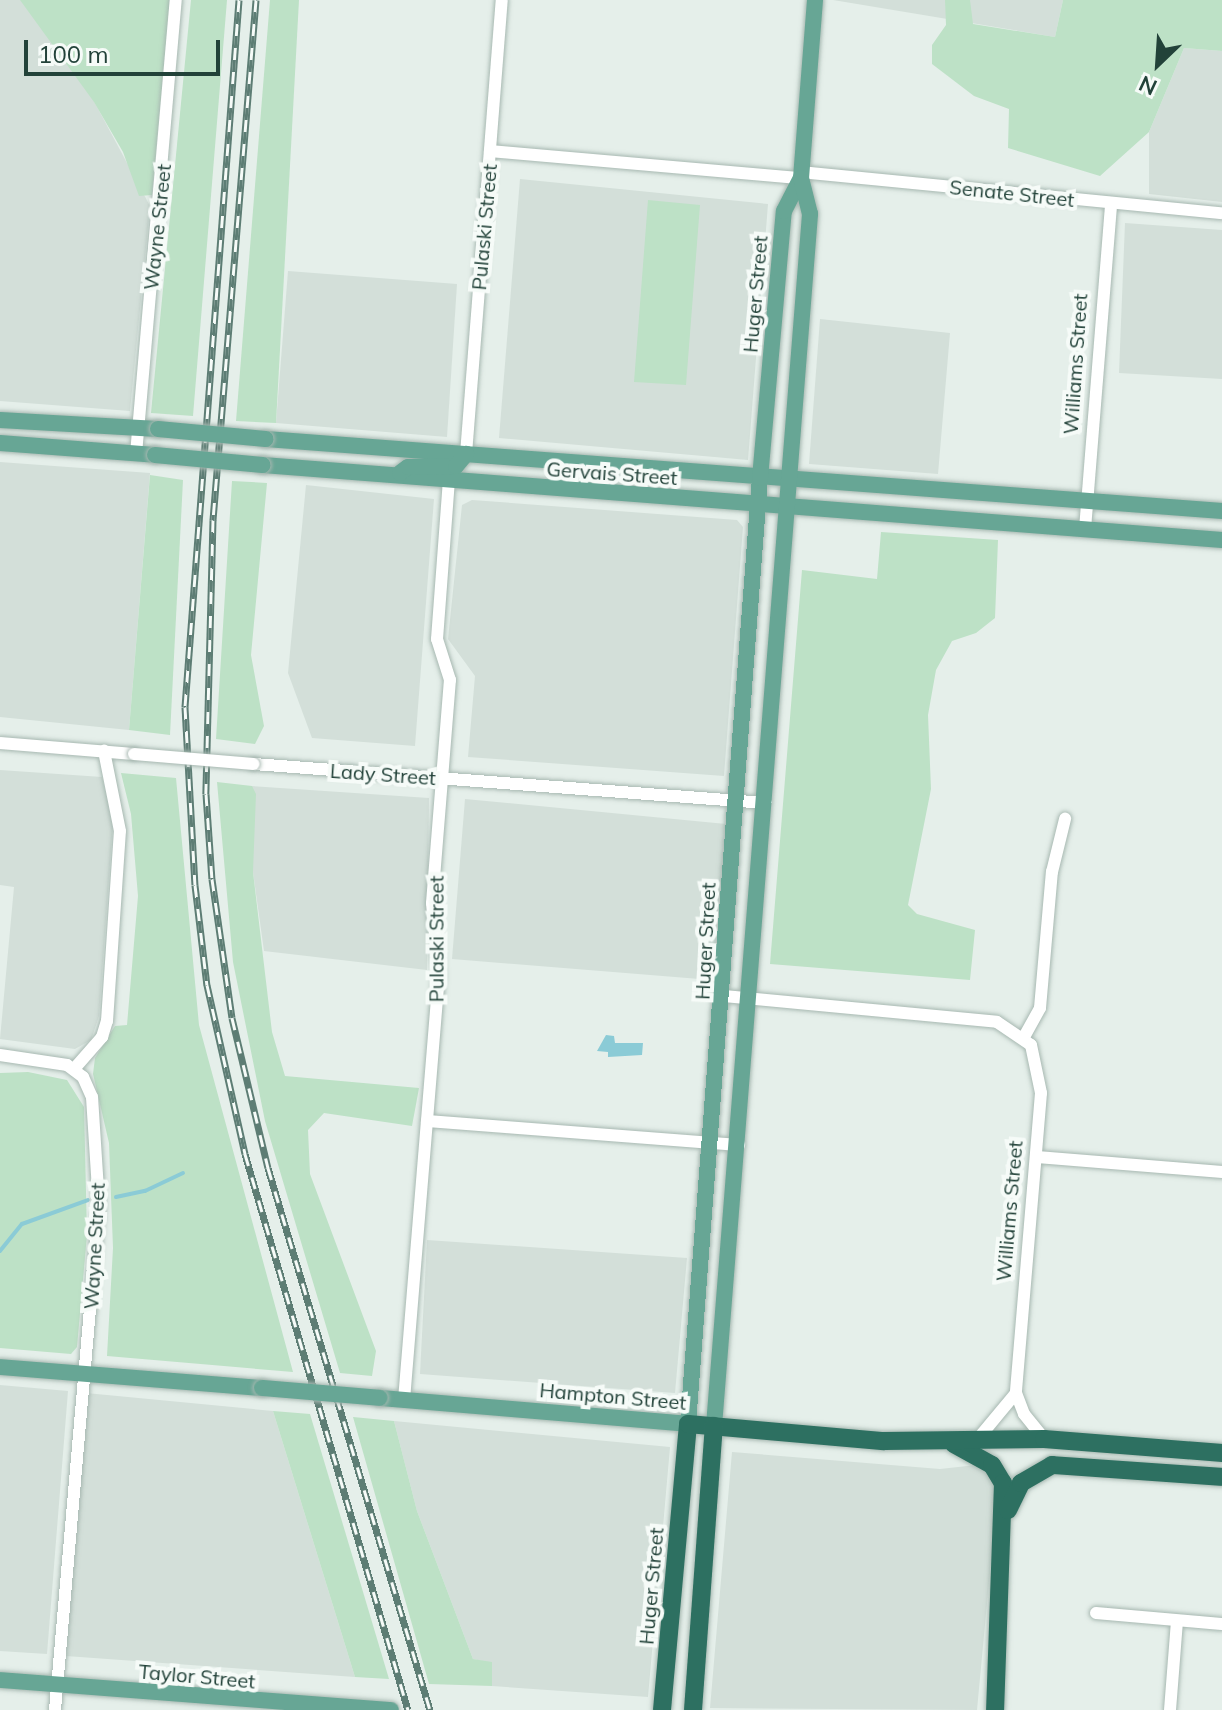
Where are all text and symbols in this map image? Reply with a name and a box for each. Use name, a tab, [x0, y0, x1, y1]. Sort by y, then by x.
scale bar	[28, 24, 224, 74]
north arrow	[1118, 24, 1198, 104]
text: 100 m	[38, 39, 109, 69]
text: N	[1134, 70, 1161, 102]
street label: Wayne Street	[138, 163, 176, 291]
street label: Pulaski Street	[467, 163, 501, 291]
street label: Senate Street	[948, 175, 1076, 211]
street label: Huger Street	[738, 234, 772, 354]
street label: Williams Street	[1058, 293, 1092, 435]
street label: Gervais Street	[546, 456, 678, 490]
street label: Lady Street	[329, 758, 437, 790]
street label: Pulaski Street	[424, 876, 448, 1002]
street label: Huger Street	[690, 882, 720, 1000]
street label: Williams Street	[991, 1140, 1027, 1282]
street label: Wayne Street	[79, 1182, 109, 1310]
street label: Hampton Street	[539, 1378, 687, 1414]
street label: Huger Street	[634, 1526, 668, 1646]
street label: Taylor Street	[138, 1659, 256, 1693]

